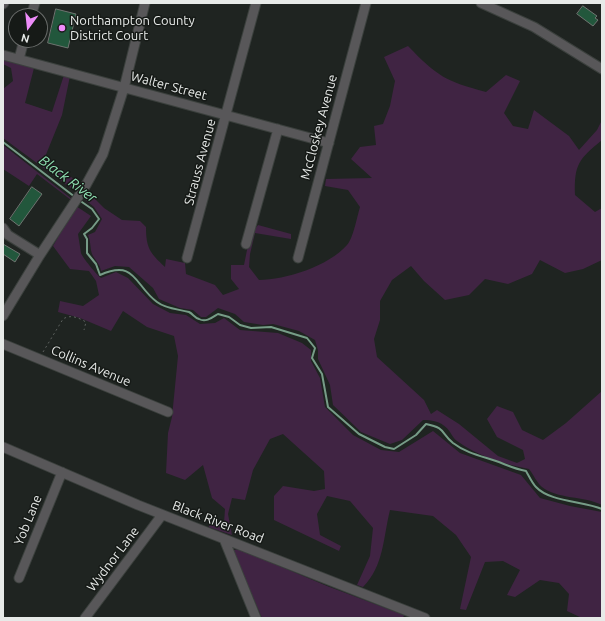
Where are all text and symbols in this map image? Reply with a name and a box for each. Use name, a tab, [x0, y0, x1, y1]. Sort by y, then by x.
north arrow	[8, 8, 48, 48]
place label: Northampton County District Court	[70, 13, 195, 44]
marker: Northampton County District Court	[57, 23, 67, 33]
text: N	[20, 32, 31, 45]
street label: Walter Street	[129, 68, 209, 104]
street label: McCloskey Avenue	[297, 73, 341, 181]
street label: Strauss Avenue	[181, 117, 219, 207]
water label: Black River	[36, 152, 100, 206]
street label: Collins Avenue	[49, 342, 133, 390]
street label: Yob Lane	[11, 492, 45, 548]
street label: Black River Road	[170, 497, 266, 547]
street label: Wydnor Lane	[84, 524, 142, 594]

